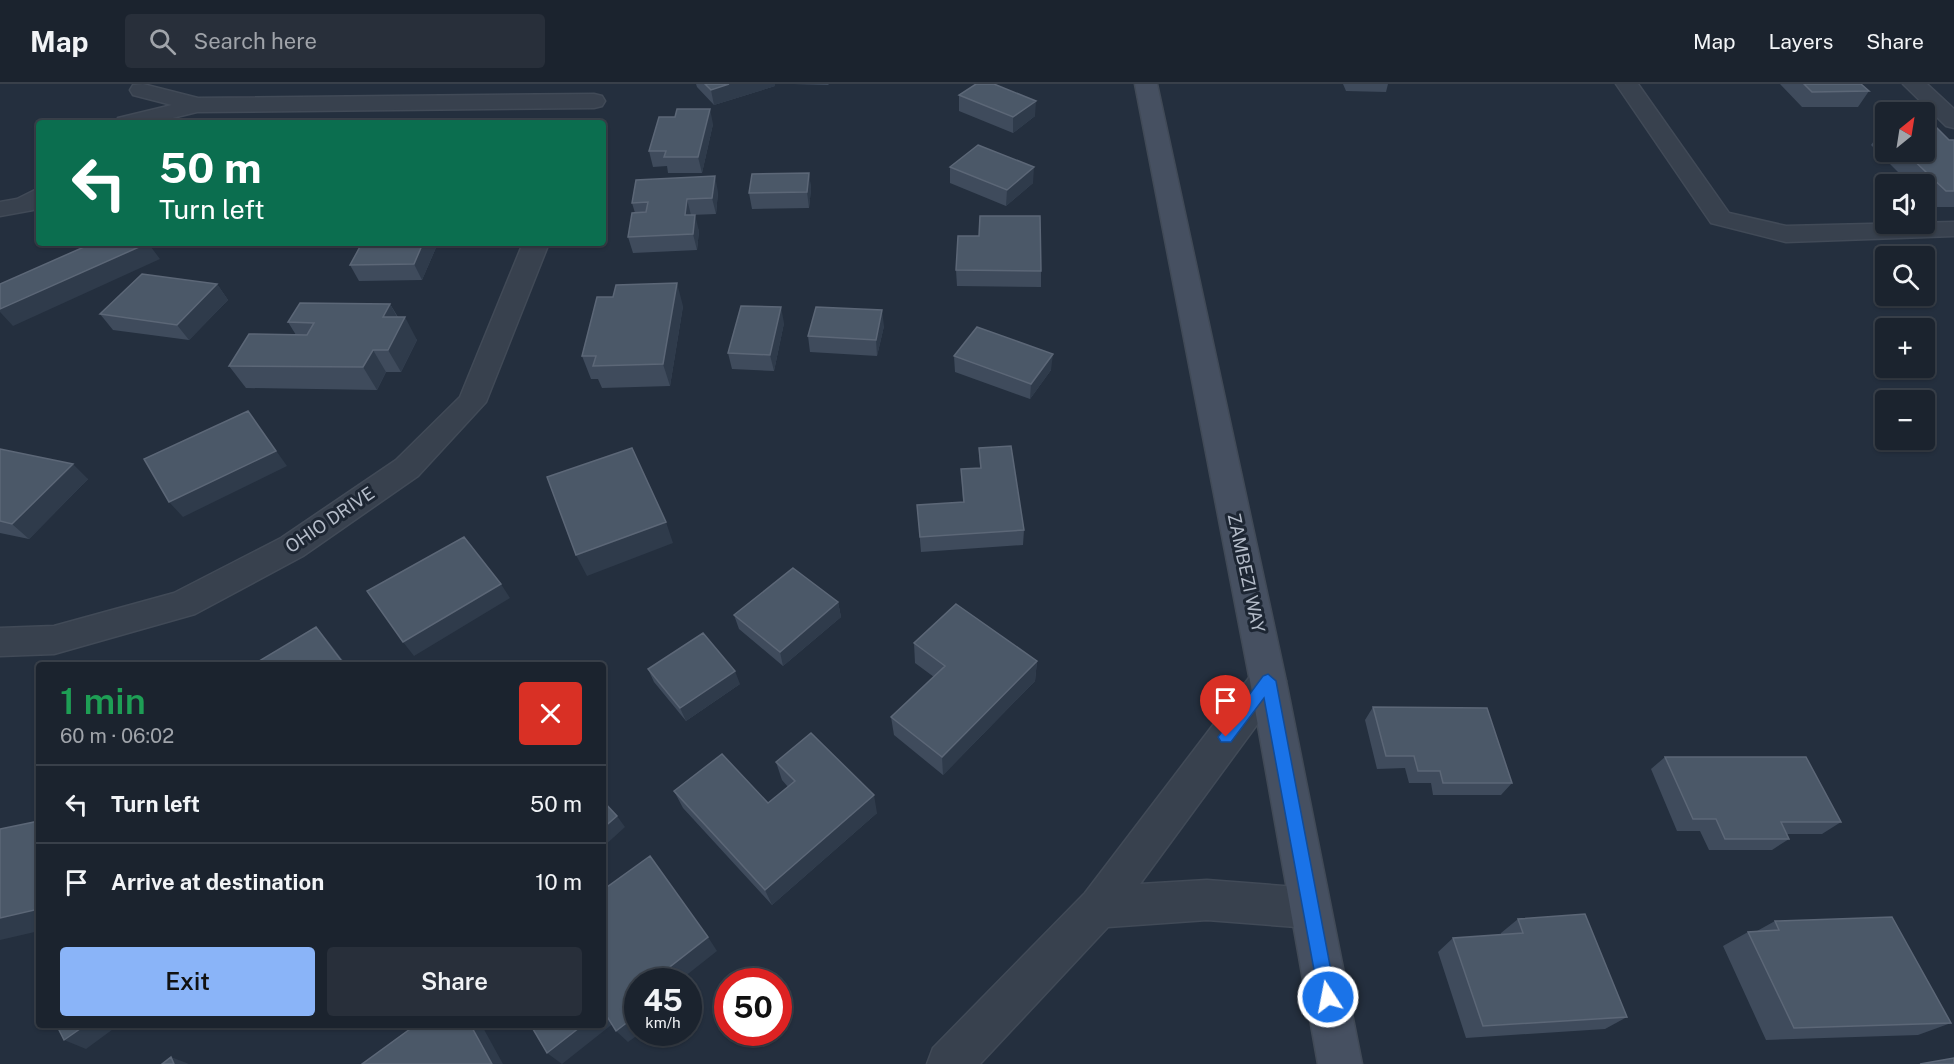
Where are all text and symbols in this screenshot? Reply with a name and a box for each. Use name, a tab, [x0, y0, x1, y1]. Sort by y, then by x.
search box	[125, 14, 545, 68]
text: Map	[30, 25, 89, 58]
icon: search	[146, 25, 179, 58]
text: Search here	[194, 28, 317, 54]
text: Map	[1693, 29, 1736, 54]
text: Layers	[1769, 29, 1833, 54]
text: Share	[1866, 29, 1924, 54]
north arrow	[1875, 102, 1935, 162]
map controls	[1875, 102, 1935, 450]
text: 50 m	[159, 143, 262, 192]
icon: left	[60, 144, 138, 222]
button: sound	[1875, 174, 1935, 234]
text: Turn left	[159, 193, 265, 225]
button: search	[1875, 246, 1935, 306]
button: +	[1875, 318, 1935, 378]
button: −	[1875, 390, 1935, 450]
street label: OHIO DRIVE	[281, 482, 378, 557]
street label: ZAMBEZI WAY	[1224, 511, 1269, 635]
pin	[1200, 675, 1251, 737]
text: 1 min	[60, 680, 146, 722]
button: close	[519, 682, 582, 745]
icon: arrive	[1209, 684, 1242, 717]
text: 60 m · 06:02	[60, 724, 174, 748]
icon: left	[60, 788, 93, 821]
text: Turn left	[111, 791, 200, 817]
text: 50 m	[530, 791, 582, 817]
icon: arrive	[60, 866, 93, 899]
text: Arrive at destination	[111, 869, 324, 895]
text: 10 m	[535, 869, 582, 895]
button: Exit	[60, 947, 315, 1016]
button: Share	[327, 947, 582, 1016]
position arrow	[1296, 965, 1360, 1029]
speed limit sign: 50	[714, 968, 792, 1046]
text: 45	[643, 982, 683, 1018]
text: km/h	[645, 1014, 681, 1031]

